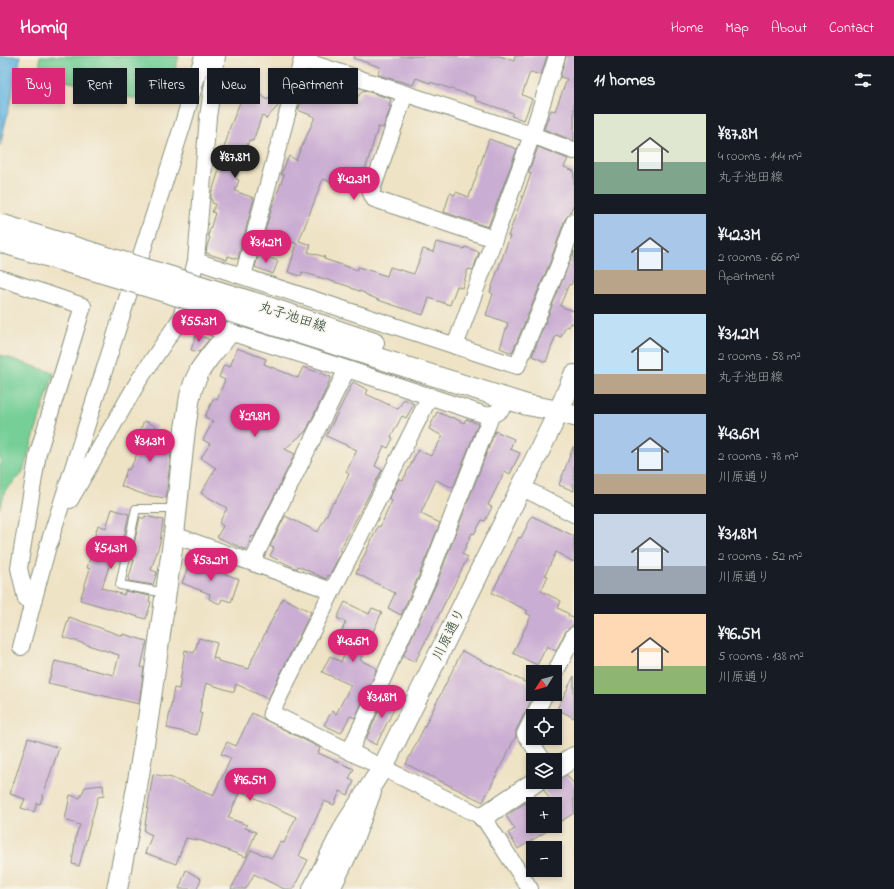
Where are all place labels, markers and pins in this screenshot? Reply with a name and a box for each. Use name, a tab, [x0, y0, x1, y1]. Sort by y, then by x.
pin: ¥87.8M	[202, 145, 268, 179]
pin: ¥42.3M	[321, 167, 387, 201]
pin: ¥31.2M	[233, 230, 299, 264]
pin: ¥55.3M	[166, 309, 232, 343]
pin: ¥29.8M	[222, 404, 288, 438]
pin: ¥31.3M	[117, 429, 183, 463]
pin: ¥51.3M	[78, 536, 144, 570]
pin: ¥53.2M	[178, 548, 244, 582]
pin: ¥43.6M	[320, 629, 386, 663]
pin: ¥31.8M	[349, 685, 415, 719]
pin: ¥96.5M	[217, 768, 283, 802]

